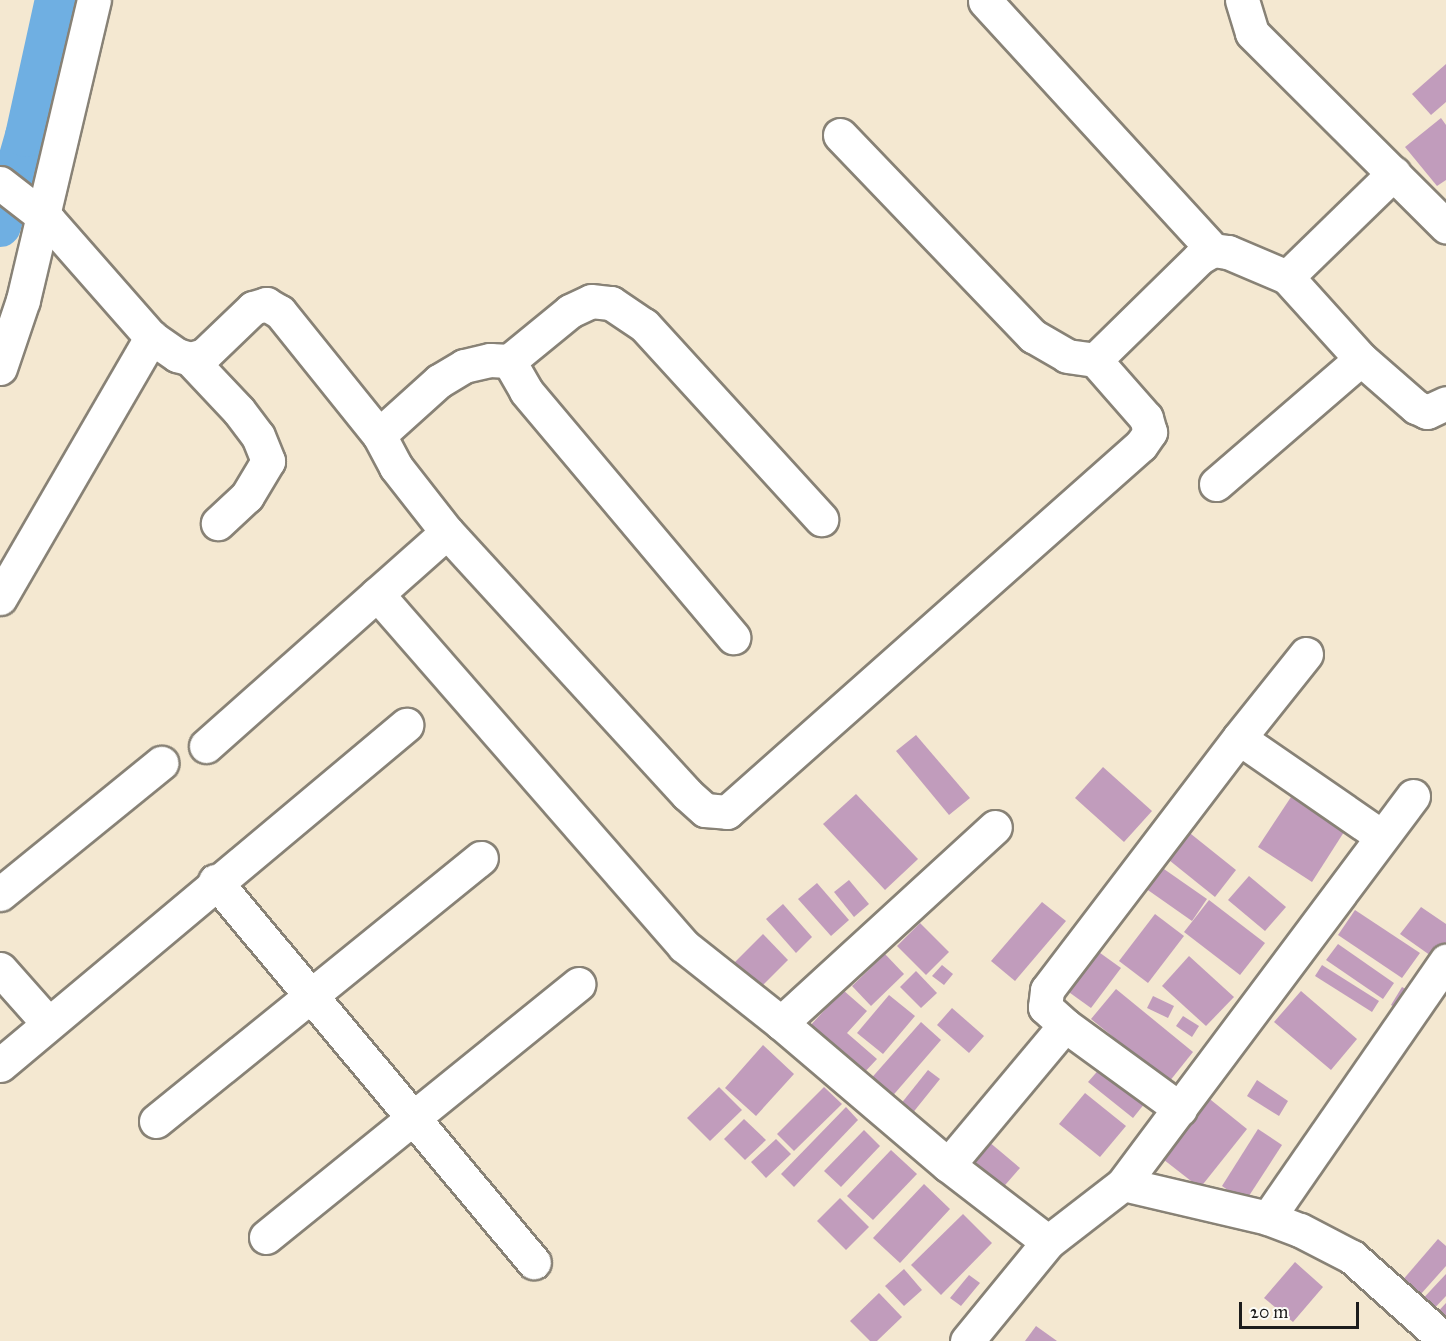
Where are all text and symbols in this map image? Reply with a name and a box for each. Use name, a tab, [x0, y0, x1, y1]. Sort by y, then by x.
scale bar	[1242, 1290, 1362, 1328]
text: 20 m	[1250, 1301, 1288, 1323]

